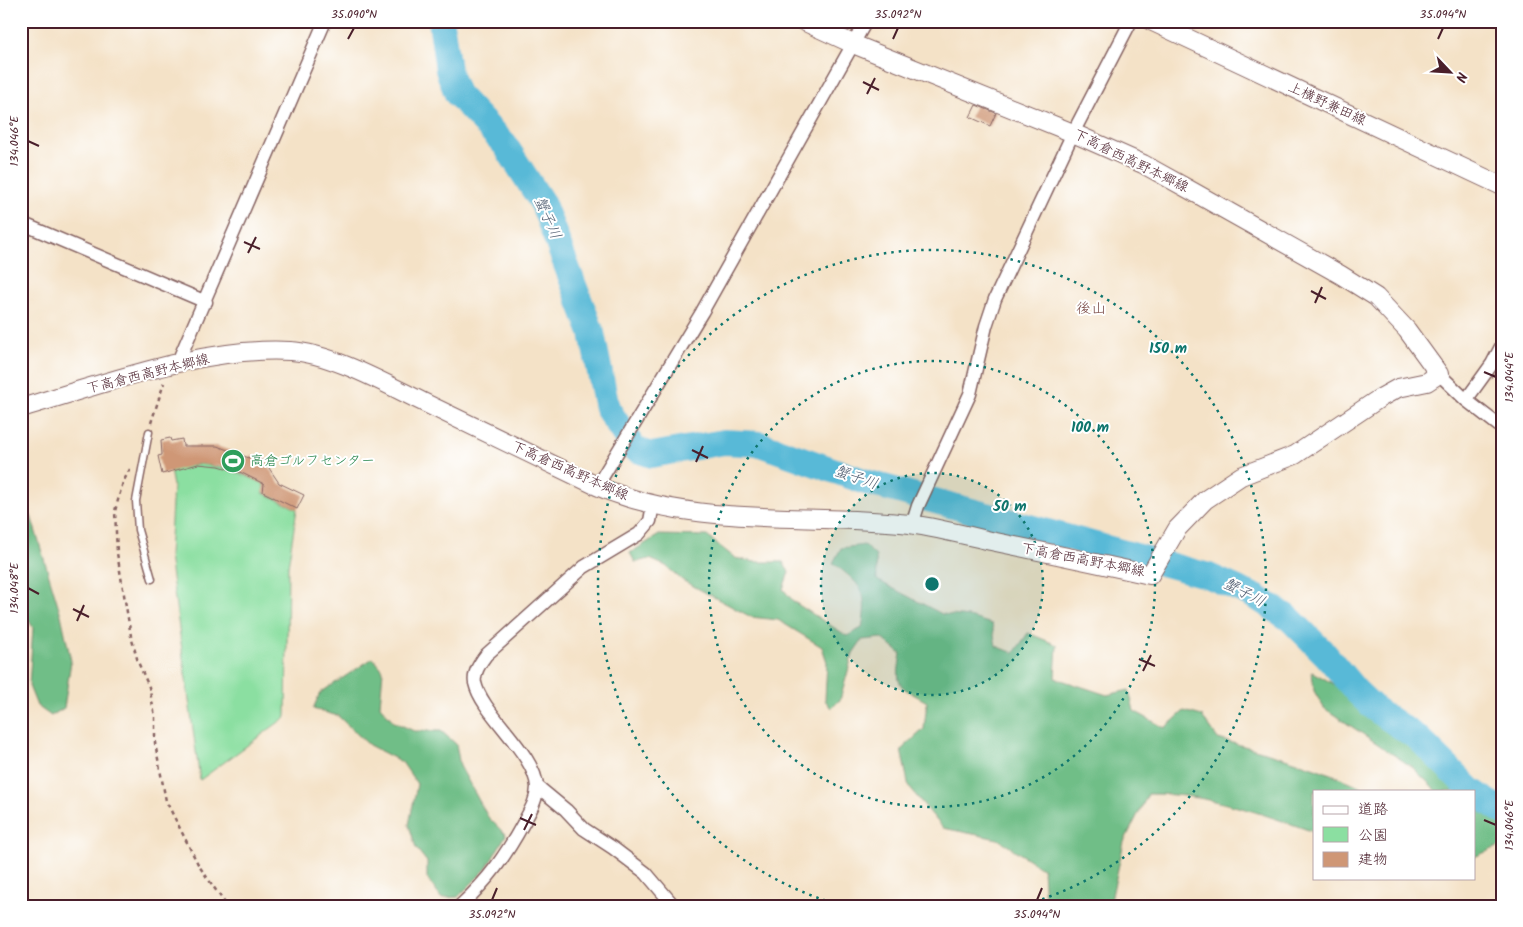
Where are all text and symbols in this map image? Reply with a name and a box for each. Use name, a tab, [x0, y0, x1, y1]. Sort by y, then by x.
text: 35.090°N	[331, 5, 377, 24]
text: 35.092°N	[874, 5, 922, 24]
text: 35.094°N	[1420, 5, 1466, 24]
north arrow	[1426, 48, 1476, 98]
text: N	[1449, 68, 1473, 86]
street label: 上横野兼田線	[1284, 76, 1370, 132]
text: 134.046°E	[5, 115, 24, 166]
street label: 下高倉西高野本郷線	[1070, 123, 1192, 199]
water label: 蟹子川	[527, 193, 567, 243]
district label: 後山	[1076, 297, 1106, 321]
text: 150 m	[1149, 337, 1187, 361]
street label: 下高倉西高野本郷線	[84, 348, 212, 400]
text: 134.044°E	[1500, 351, 1519, 402]
text: 100 m	[1071, 416, 1109, 440]
street label: 下高倉西高野本郷線	[508, 435, 632, 507]
sports icon: 高倉ゴルフセンター	[220, 448, 246, 474]
place label: 高倉ゴルフセンター	[250, 450, 375, 472]
water label: 蟹子川	[831, 459, 881, 497]
text: 50 m	[992, 495, 1027, 519]
street label: 下高倉西高野本郷線	[1019, 537, 1147, 583]
text: 134.048°E	[5, 562, 24, 614]
water label: 蟹子川	[1218, 572, 1270, 614]
centre of rings	[923, 575, 941, 593]
legend	[1313, 790, 1476, 880]
text: 道路	[1358, 798, 1388, 822]
text: 134.046°E	[1500, 799, 1519, 850]
text: 公園	[1358, 824, 1388, 848]
text: 建物	[1358, 848, 1388, 872]
text: 35.092°N	[468, 905, 516, 924]
text: 35.094°N	[1014, 905, 1060, 924]

